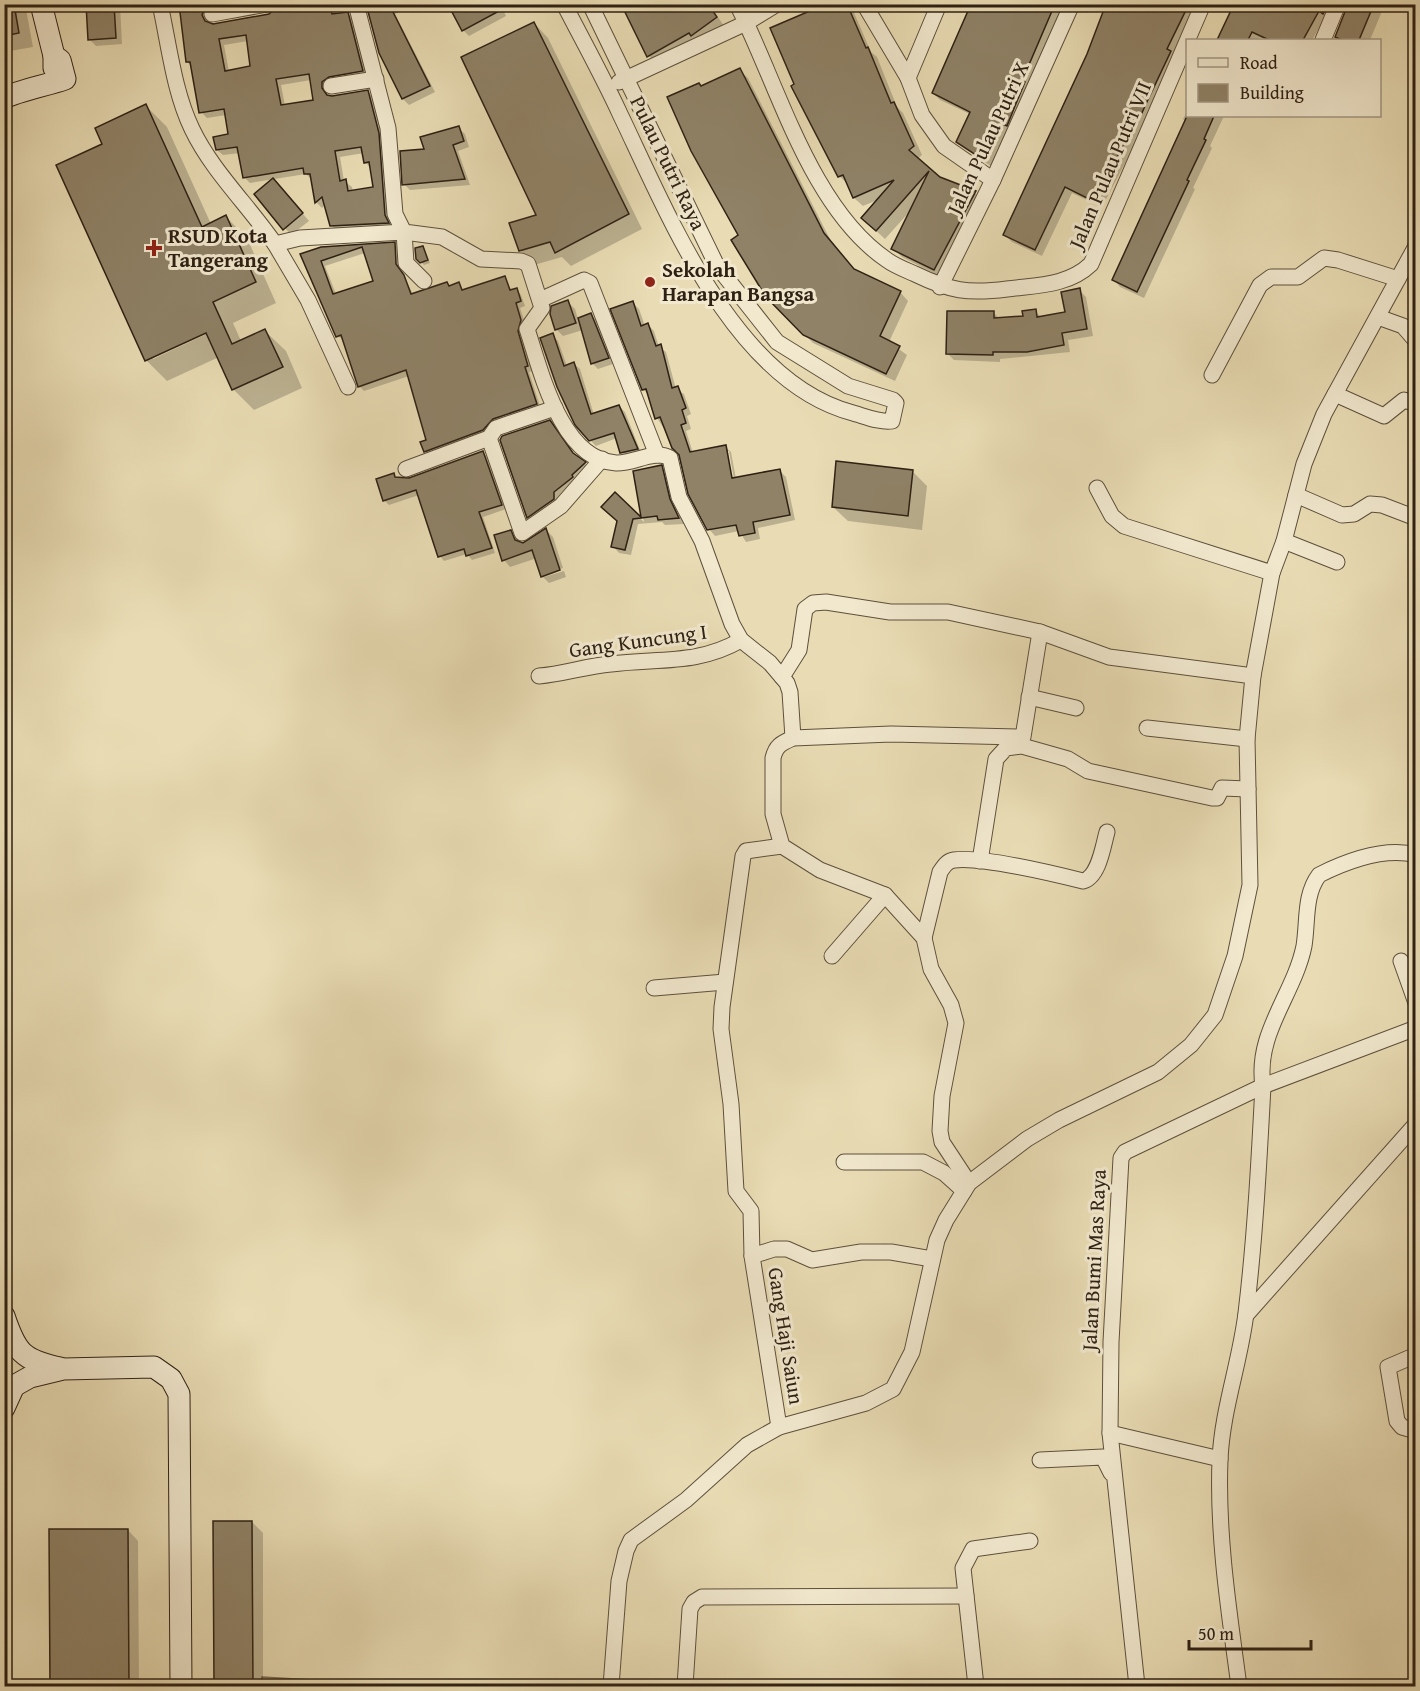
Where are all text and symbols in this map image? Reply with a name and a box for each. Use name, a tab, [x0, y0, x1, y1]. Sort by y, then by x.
legend	[1186, 39, 1381, 117]
text: Road	[1240, 49, 1278, 76]
street label: Jalan Pulau Putri X	[937, 56, 1037, 222]
street label: Jalan Pulau Putri VII	[1059, 76, 1159, 256]
text: Building	[1240, 79, 1304, 106]
street label: Pulau Putri Raya	[623, 90, 714, 235]
place label: RSUD Kota Tangerang	[168, 220, 269, 275]
marker: RSUD Kota Tangerang	[145, 239, 163, 257]
place label: Sekolah Harapan Bangsa	[662, 254, 815, 309]
marker: Sekolah Harapan Bangsa	[643, 275, 657, 289]
street label: Gang Kuncung I	[567, 616, 709, 666]
street label: Jalan Bumi Mas Raya	[1073, 1168, 1114, 1355]
street label: Gang Haji Saiun	[760, 1265, 813, 1407]
scale bar	[1189, 1613, 1310, 1651]
text: 50 m	[1198, 1620, 1234, 1647]

